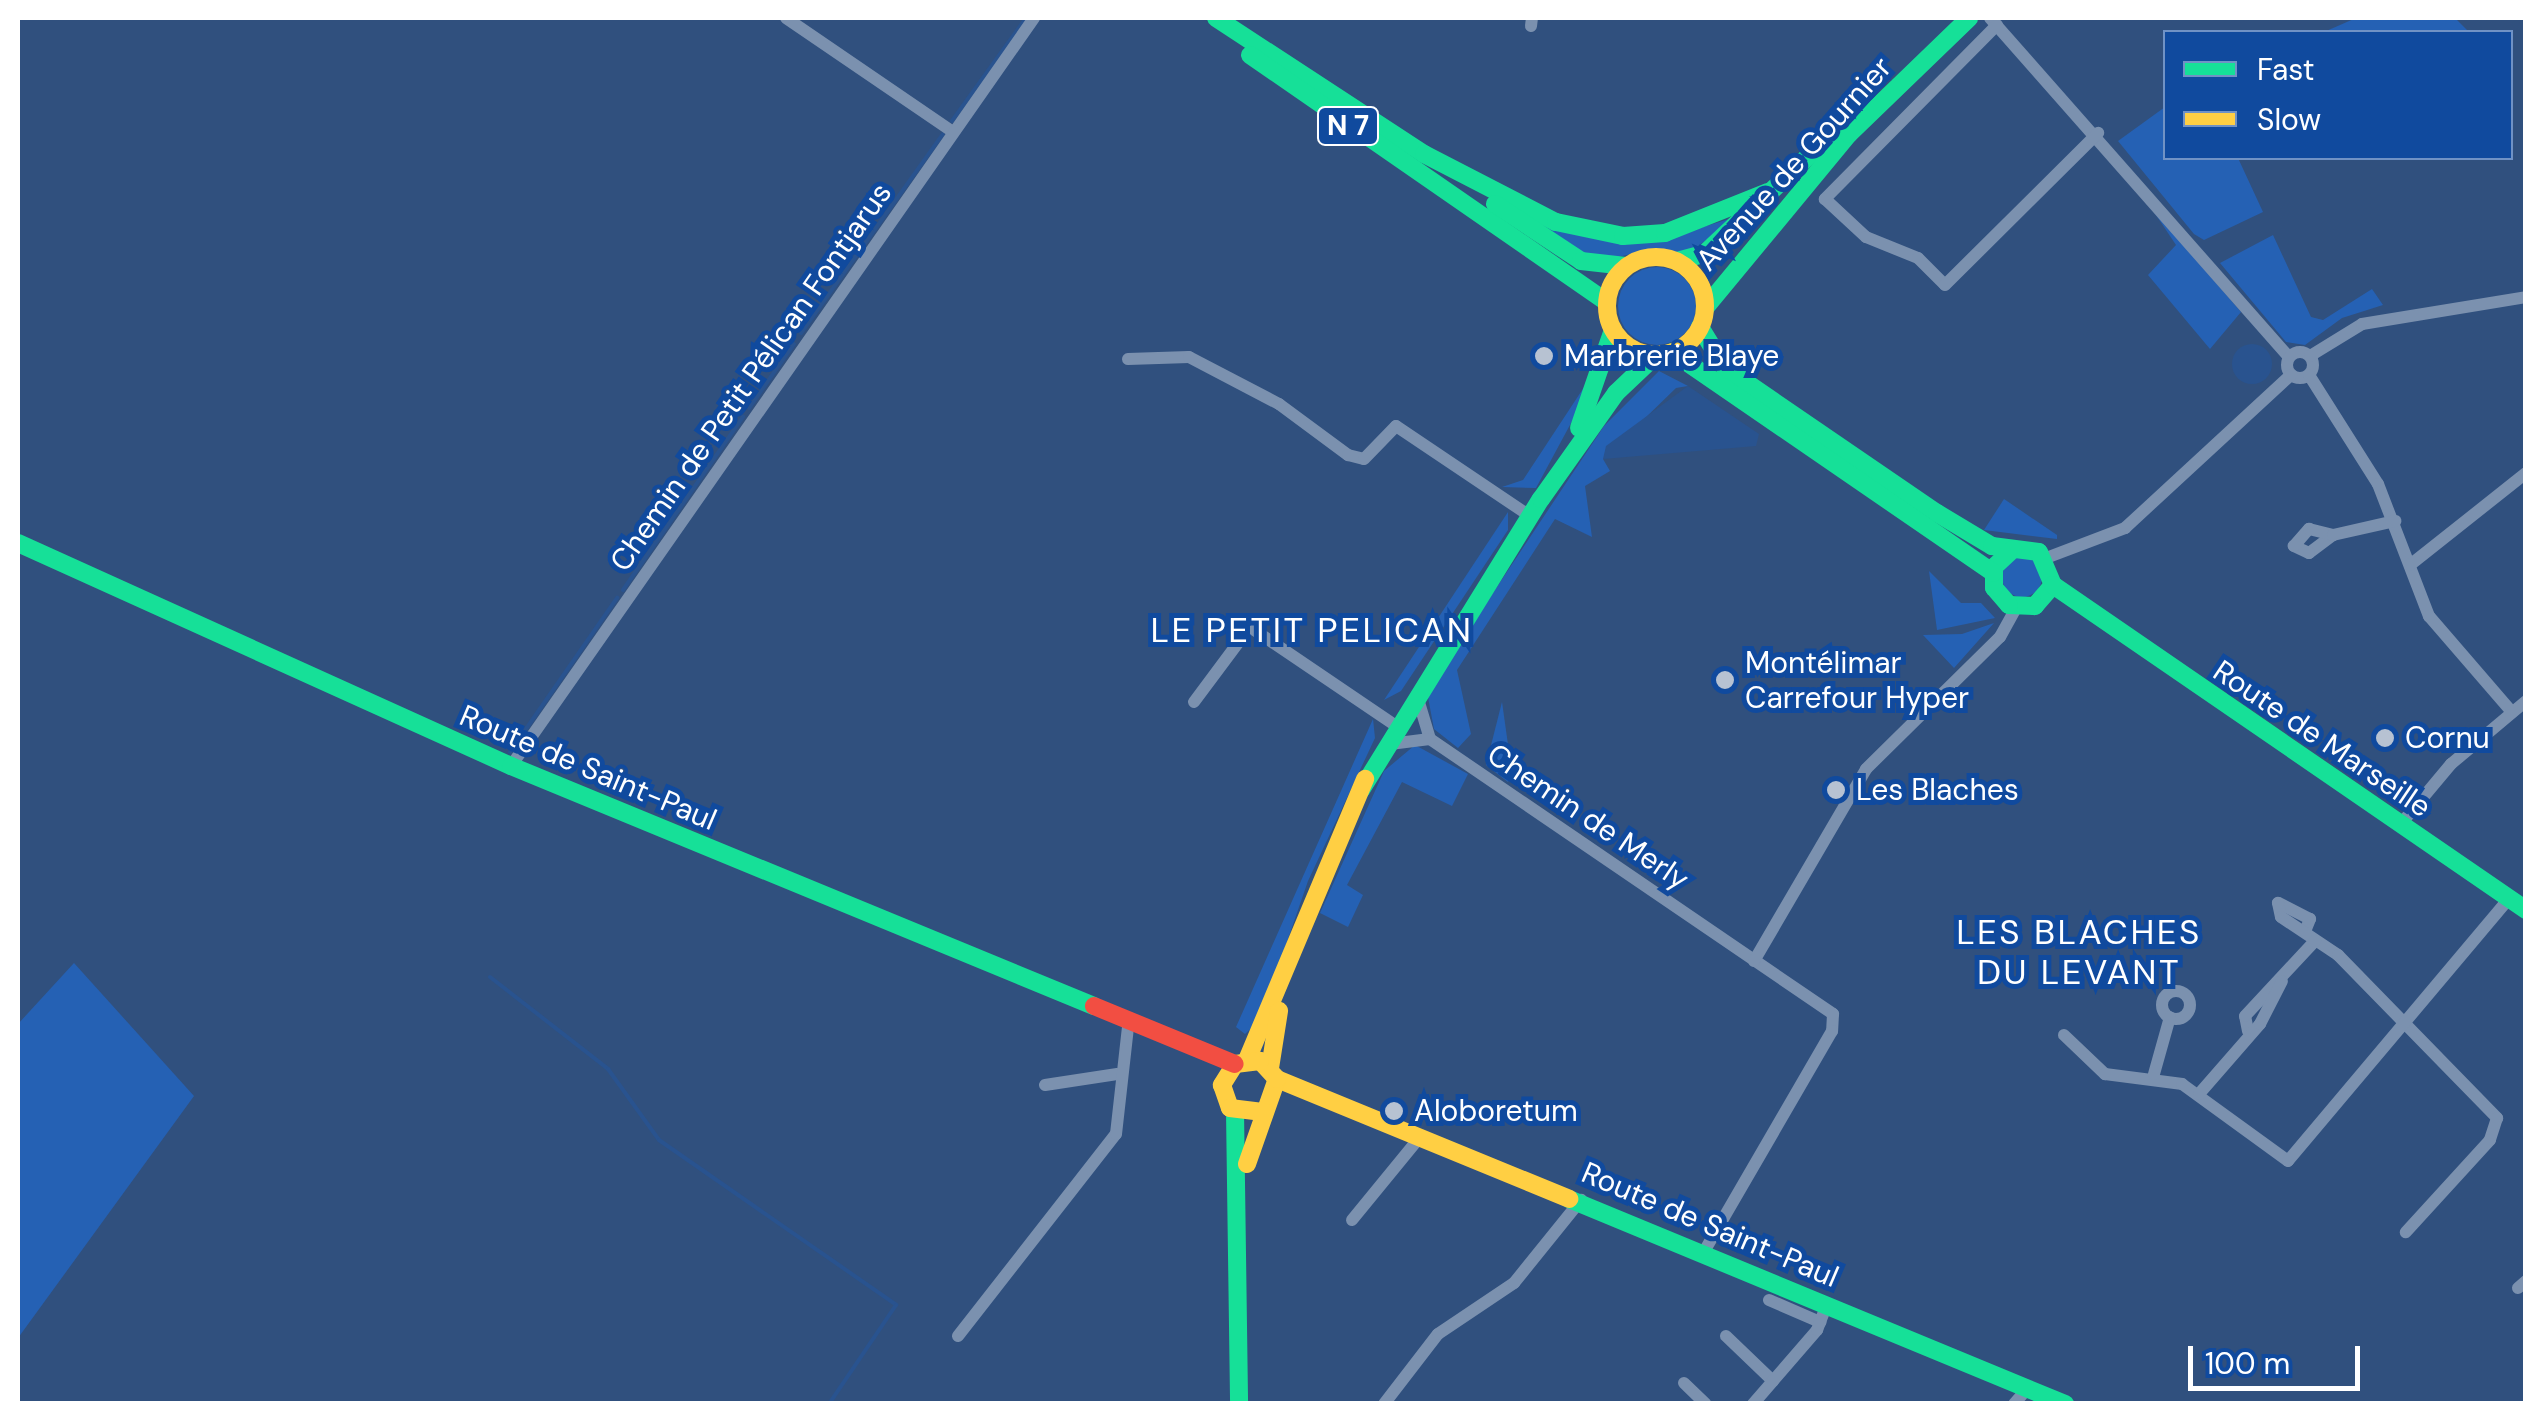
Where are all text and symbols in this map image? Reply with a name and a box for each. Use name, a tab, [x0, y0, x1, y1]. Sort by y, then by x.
legend	[2163, 30, 2513, 160]
street label: Avenue de Gournier	[1689, 50, 1899, 278]
text: Fast	[2257, 50, 2315, 89]
text: Slow	[2257, 100, 2321, 139]
road number: N 7	[1316, 103, 1380, 149]
street label: Chemin de Petit Pélican Fontjarus	[603, 176, 899, 578]
place label: Marbrerie Blaye	[1564, 338, 1779, 374]
marker: Marbrerie Blaye	[1533, 345, 1555, 367]
district label: LE PETIT PELICAN	[1150, 609, 1474, 651]
place label: Montélimar Carrefour Hyper	[1745, 645, 1969, 716]
street label: Route de Marseille	[2206, 653, 2438, 825]
marker: Montélimar Carrefour Hyper	[1714, 669, 1736, 691]
street label: Route de Saint-Paul	[454, 698, 722, 838]
place label: Cornu	[2405, 720, 2490, 756]
marker: Cornu	[2374, 727, 2396, 749]
street label: Chemin de Merly	[1480, 736, 1696, 898]
place label: Les Blaches	[1856, 772, 2019, 808]
marker: Les Blaches	[1825, 779, 1847, 801]
district label: LES BLACHES DU LEVANT	[1956, 911, 2202, 993]
place label: Aloboretum	[1414, 1093, 1578, 1129]
marker: Aloboretum	[1383, 1100, 1405, 1122]
street label: Route de Saint-Paul	[1576, 1155, 1844, 1295]
scale bar	[2193, 1326, 2366, 1388]
text: 100 m	[2205, 1344, 2290, 1383]

